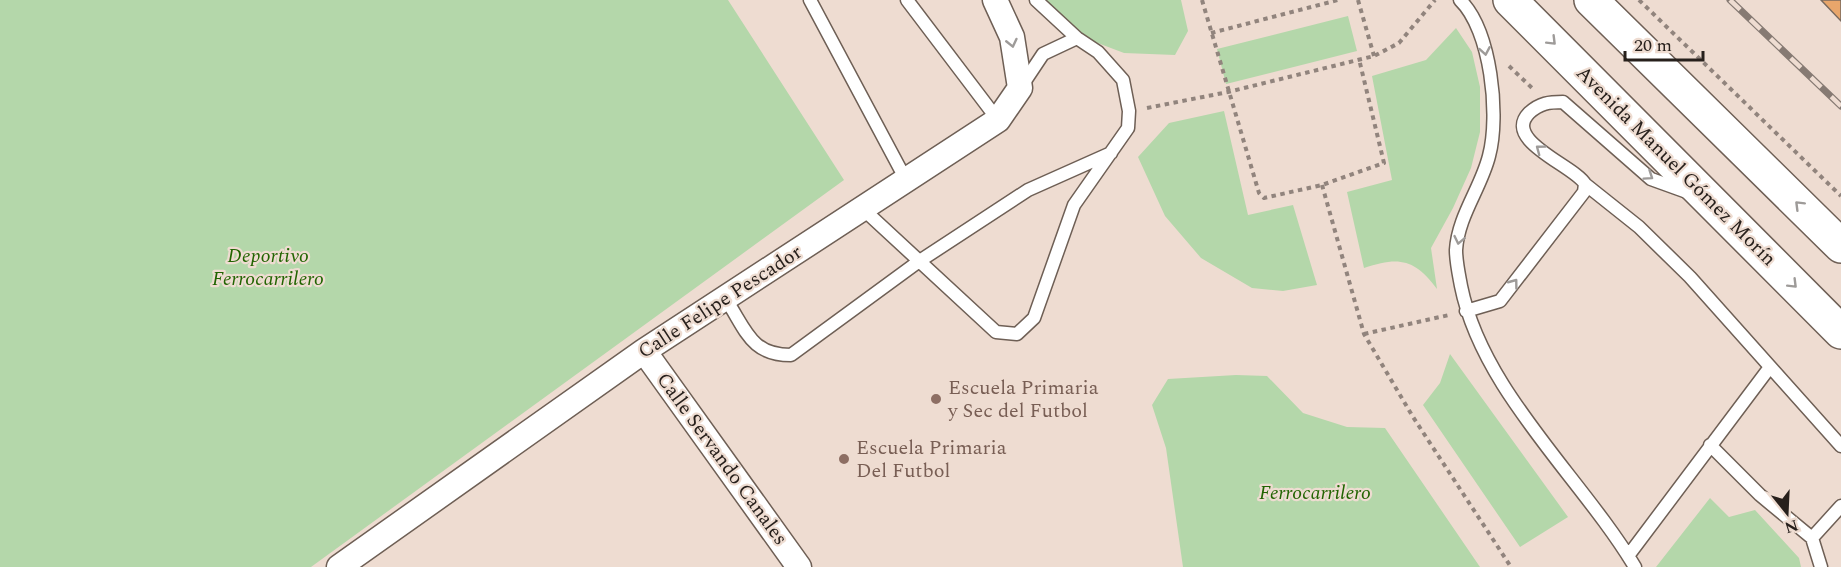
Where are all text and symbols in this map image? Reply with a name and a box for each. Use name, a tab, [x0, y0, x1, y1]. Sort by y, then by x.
scale bar	[1625, 24, 1703, 62]
text: 20 m	[1634, 32, 1672, 59]
one-way arrow	[1544, 34, 1555, 45]
one-way arrow	[1005, 38, 1018, 48]
one-way arrow	[1478, 46, 1491, 56]
street label: Avenida Manuel Gómez Morín	[1569, 59, 1783, 273]
one-way arrow	[1535, 146, 1546, 157]
one-way arrow	[1643, 169, 1654, 180]
one-way arrow	[1796, 201, 1807, 212]
one-way arrow	[1453, 235, 1466, 245]
street label: Calle Felipe Pescador	[632, 238, 808, 366]
park label: Deportivo Ferrocarrilero	[212, 241, 324, 294]
one-way arrow	[1786, 277, 1797, 287]
one-way arrow	[1507, 278, 1518, 289]
street label: Calle Servando Canales	[649, 366, 795, 552]
place label: Escuela Primaria y Sec del Futbol	[947, 373, 1099, 426]
marker: Escuela Primaria y Sec del Futbol	[929, 392, 943, 406]
place label: Escuela Primaria Del Futbol	[856, 433, 1007, 486]
marker: Escuela Primaria Del Futbol	[837, 452, 851, 466]
park label: Ferrocarrilero	[1259, 478, 1371, 508]
north arrow	[1757, 483, 1817, 543]
text: N	[1781, 513, 1801, 540]

